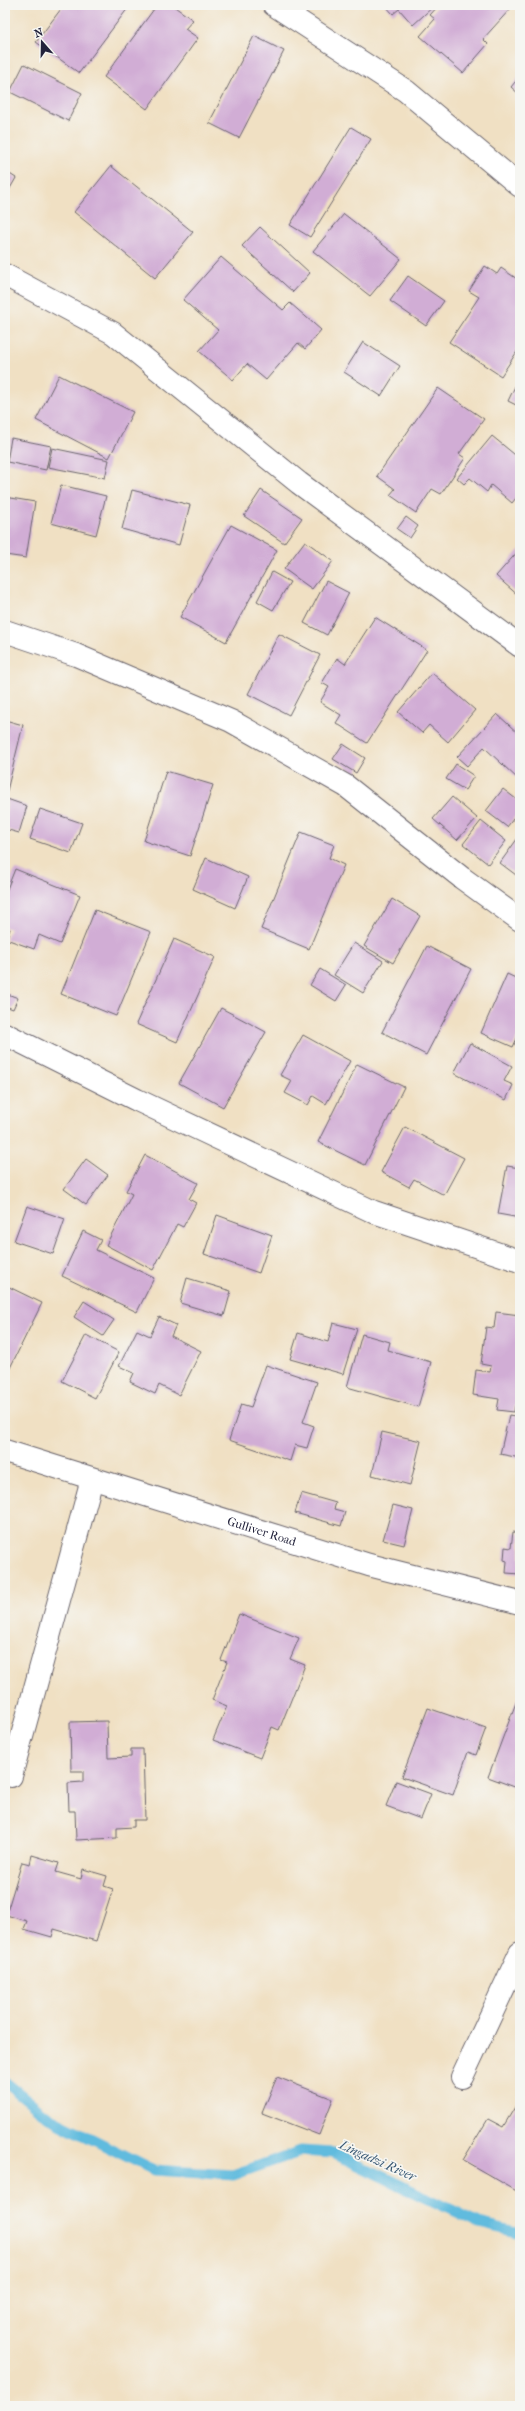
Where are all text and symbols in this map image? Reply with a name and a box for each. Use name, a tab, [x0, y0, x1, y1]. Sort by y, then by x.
north arrow	[22, 22, 62, 62]
text: N	[33, 25, 46, 41]
street label: Gulliver Road	[226, 1514, 298, 1549]
water label: Lingadzi River	[336, 2136, 419, 2185]

